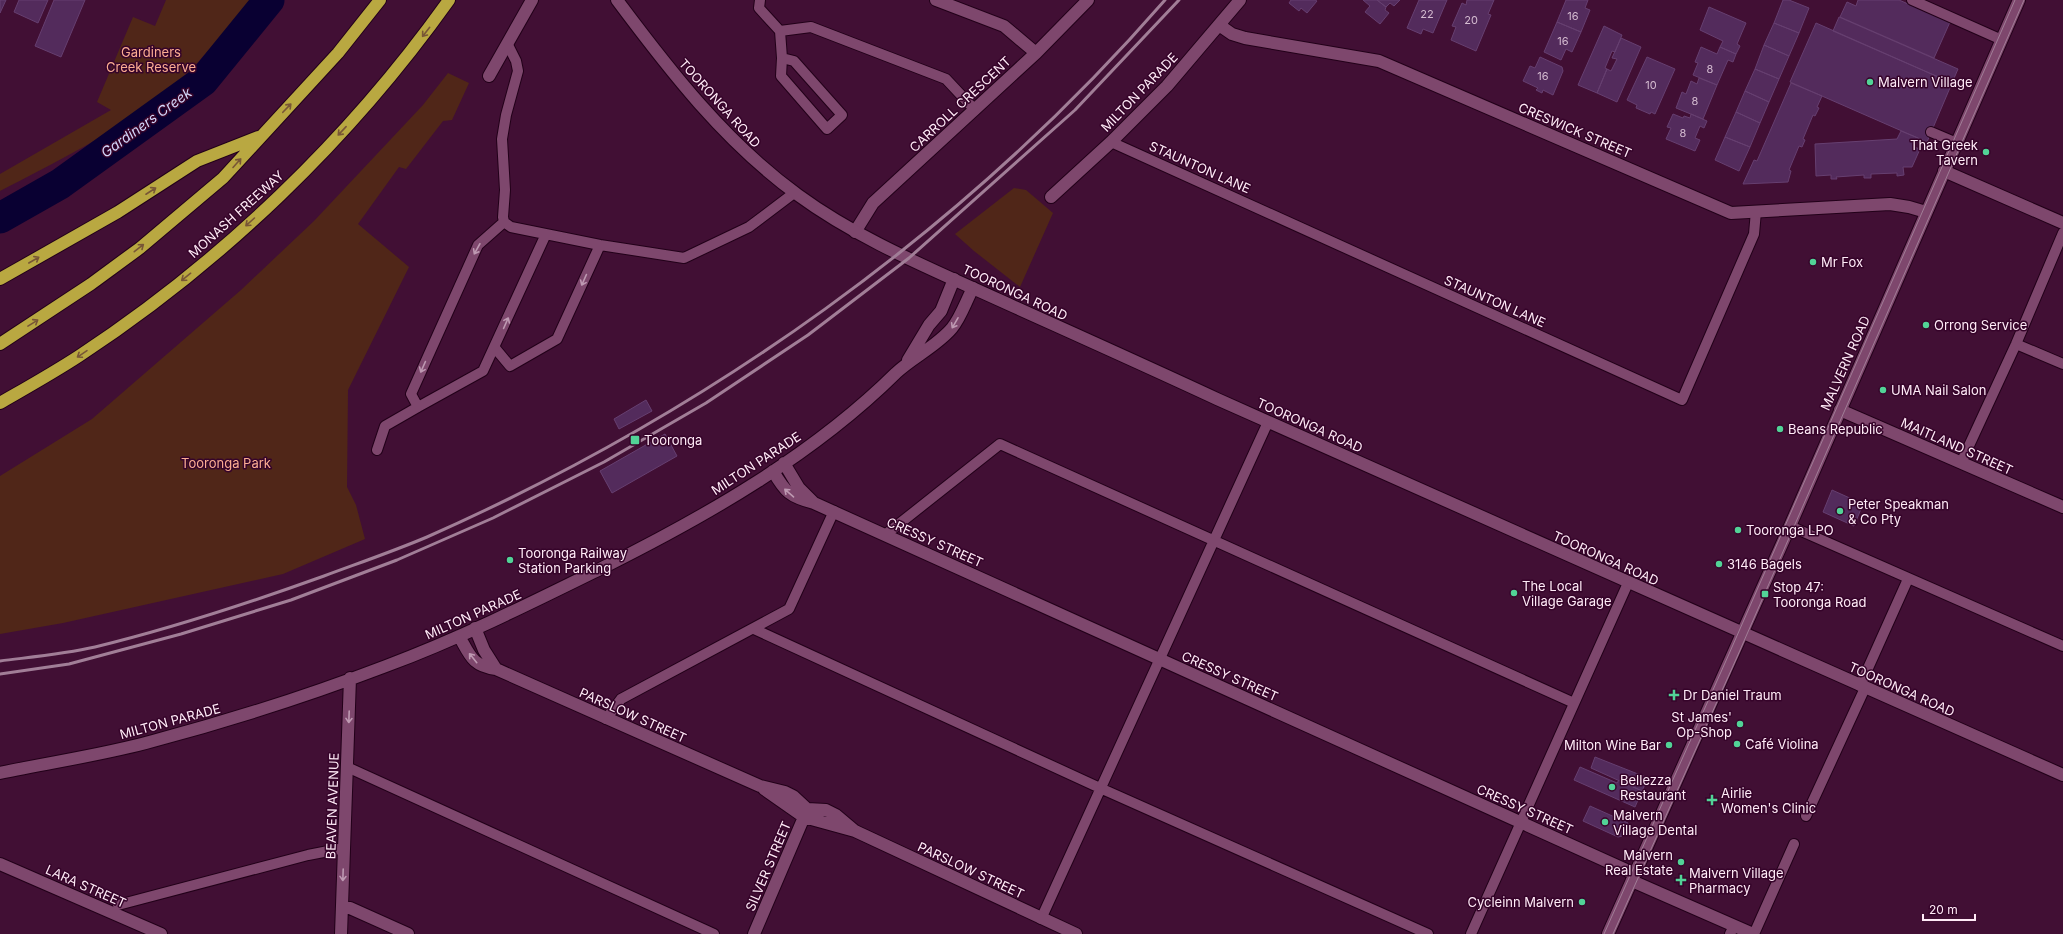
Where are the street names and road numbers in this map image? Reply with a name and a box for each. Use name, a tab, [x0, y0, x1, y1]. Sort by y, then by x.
street label: MILTON PARADE	[1097, 49, 1181, 135]
street label: CARROLL CRESCENT	[906, 53, 1014, 155]
street label: TOORONGA ROAD	[676, 55, 764, 151]
street label: CRESWICK STREET	[1516, 99, 1634, 161]
street label: STAUNTON LANE	[1147, 137, 1253, 197]
street label: MONASH FREEWAY	[185, 167, 287, 261]
street label: TOORONGA ROAD	[960, 261, 1070, 323]
street label: STAUNTON LANE	[1442, 271, 1548, 331]
street label: MALVERN ROAD	[1817, 313, 1873, 413]
street label: TOORONGA ROAD	[1255, 394, 1365, 456]
street label: MAITLAND STREET	[1899, 414, 2015, 478]
street label: MILTON PARADE	[708, 428, 804, 498]
street label: CRESSY STREET	[884, 514, 986, 570]
street label: TOORONGA ROAD	[1551, 527, 1661, 589]
street label: MILTON PARADE	[422, 586, 524, 642]
street label: CRESSY STREET	[1179, 648, 1281, 704]
street label: TOORONGA ROAD	[1847, 658, 1957, 720]
street label: PARSLOW STREET	[577, 684, 689, 746]
street label: MILTON PARADE	[118, 700, 222, 742]
street label: BEAVEN AVENUE	[322, 752, 342, 860]
street label: CRESSY STREET	[1474, 781, 1576, 837]
street label: SILVER STREET	[742, 819, 794, 913]
street label: PARSLOW STREET	[915, 838, 1027, 902]
street label: LARA STREET	[43, 861, 129, 911]

